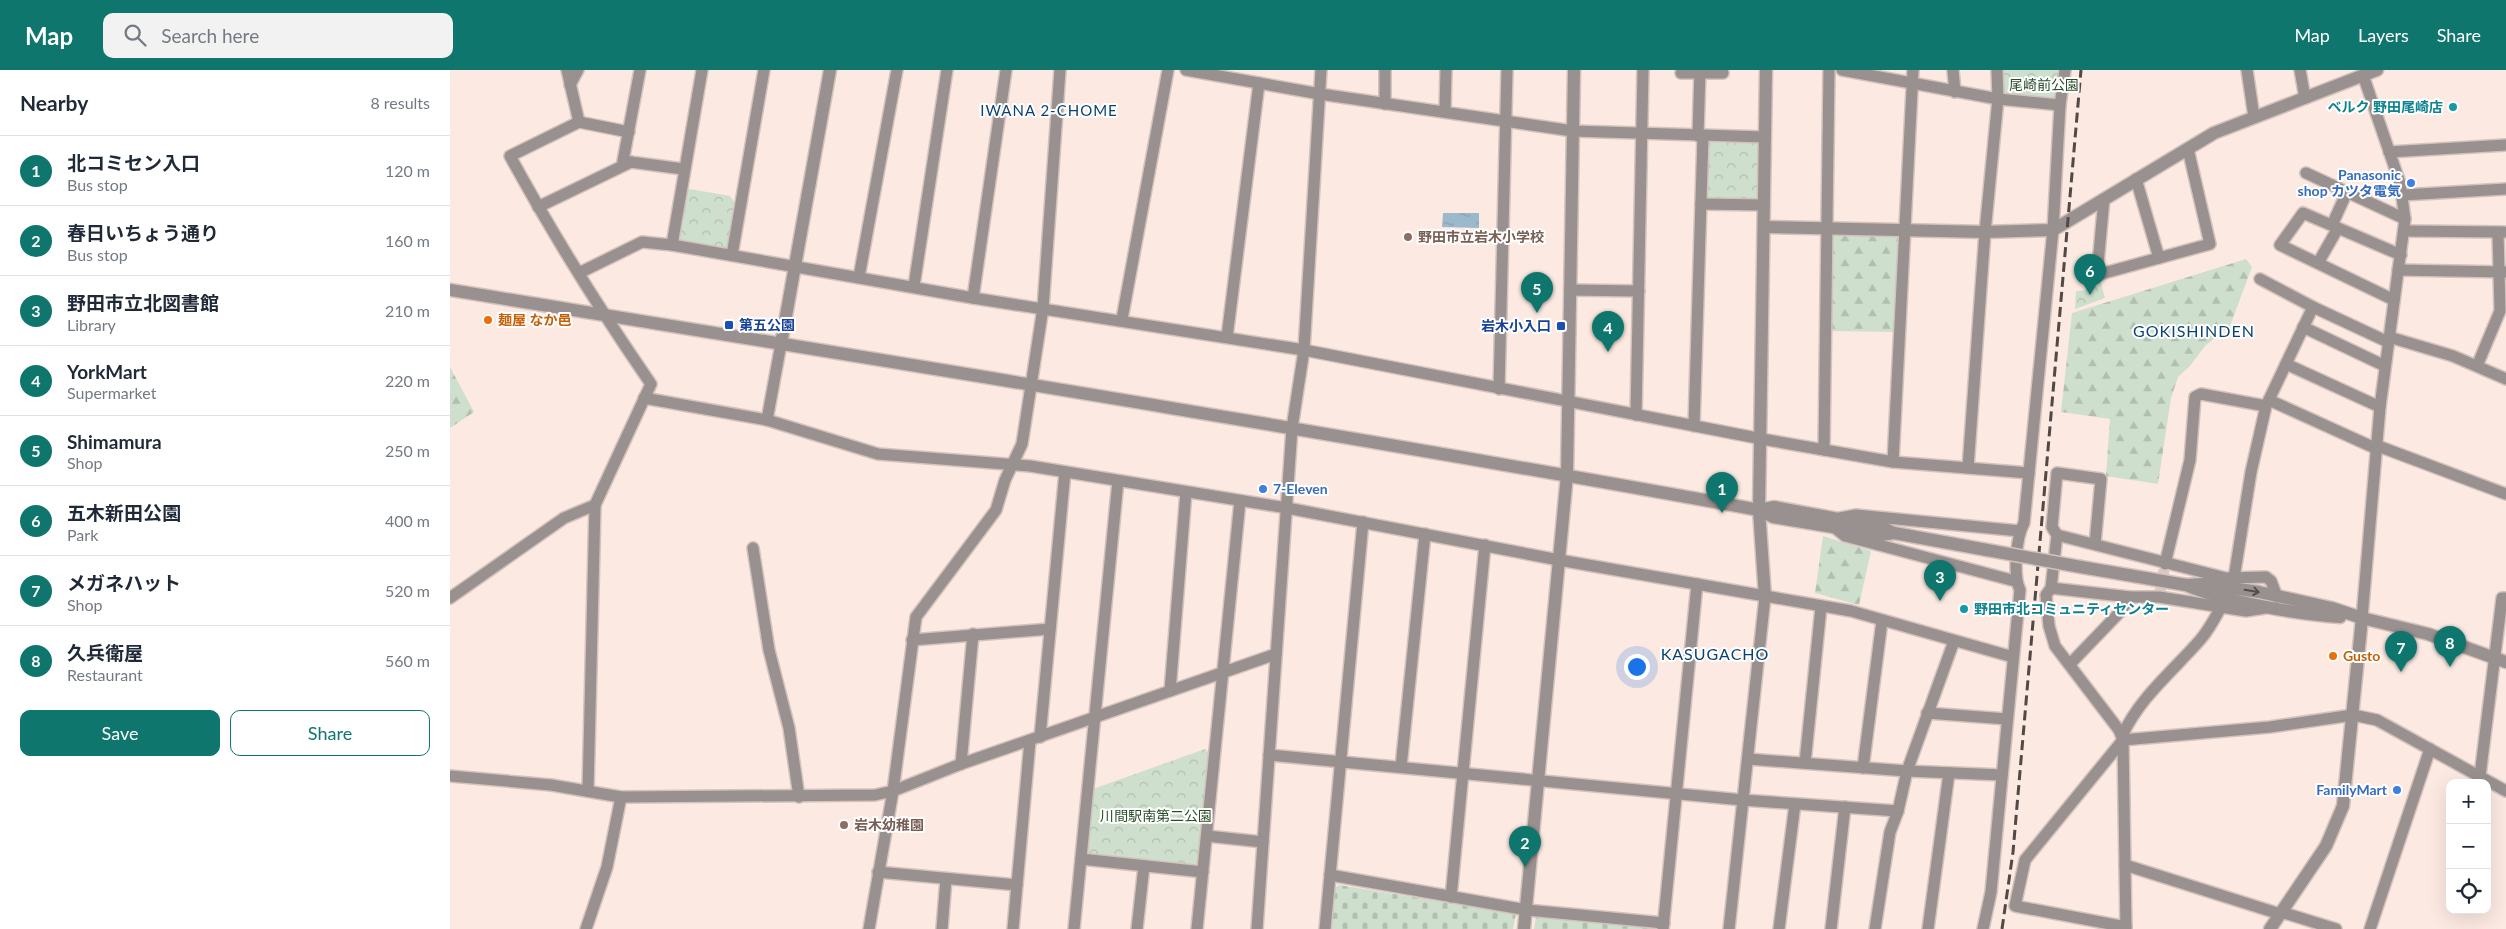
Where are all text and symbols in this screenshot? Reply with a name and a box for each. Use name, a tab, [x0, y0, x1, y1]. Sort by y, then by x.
search box	[103, 13, 453, 58]
text: Map	[25, 21, 73, 50]
icon: search	[121, 21, 149, 49]
text: Search here	[161, 24, 259, 47]
text: Map	[2294, 24, 2330, 46]
text: Layers	[2358, 24, 2409, 46]
text: Share	[2437, 24, 2481, 46]
park label: 尾崎前公園	[2009, 76, 2079, 93]
text: Nearby	[20, 90, 88, 115]
text: 8 results	[370, 93, 430, 112]
place label: ベルク 野田尾崎店	[2328, 98, 2443, 115]
district label: IWANA 2-CHOME	[980, 101, 1118, 119]
marker: ベルク 野田尾崎店	[2447, 101, 2459, 113]
text: 北コミセン入口	[67, 151, 200, 174]
text: 1	[31, 161, 41, 180]
text: 120 m	[385, 161, 430, 180]
place label: Panasonic shop カツタ電気	[2298, 166, 2401, 199]
text: Bus stop	[67, 175, 128, 194]
marker: Panasonic shop カツタ電気	[2405, 177, 2417, 189]
text: 春日いちょう通り	[67, 221, 219, 244]
place label: 野田市立岩木小学校	[1418, 228, 1544, 245]
text: 2	[31, 231, 41, 250]
text: 160 m	[385, 231, 430, 250]
marker: 野田市立岩木小学校	[1402, 231, 1414, 243]
text: Bus stop	[67, 245, 128, 264]
pin: 6	[2074, 254, 2106, 295]
pin: 5	[1521, 272, 1553, 313]
text: 野田市立北図書館	[67, 291, 219, 314]
text: 3	[31, 301, 41, 320]
text: 210 m	[385, 301, 430, 320]
place label: 麺屋 なか邑	[498, 311, 571, 328]
pin: 4	[1592, 311, 1624, 352]
marker: 麺屋 なか邑	[482, 314, 494, 326]
text: Library	[67, 315, 116, 334]
place label: 第五公園	[739, 316, 795, 333]
place label: 岩木小入口	[1481, 317, 1551, 334]
marker: 第五公園	[723, 319, 735, 331]
marker: 岩木小入口	[1555, 320, 1567, 332]
district label: GOKISHINDEN	[2133, 321, 2255, 340]
text: YorkMart	[67, 360, 147, 383]
text: 4	[31, 371, 41, 390]
text: 220 m	[385, 371, 430, 390]
text: Supermarket	[67, 383, 156, 402]
text: Shimamura	[67, 430, 162, 453]
text: 5	[31, 441, 41, 460]
text: 250 m	[385, 441, 430, 460]
text: Shop	[67, 453, 103, 472]
pin: 1	[1706, 472, 1738, 513]
place label: 7-Eleven	[1273, 480, 1328, 497]
marker: 7-Eleven	[1257, 483, 1269, 495]
text: 五木新田公園	[67, 501, 181, 524]
text: 6	[31, 511, 41, 530]
text: 400 m	[385, 511, 430, 530]
text: Park	[67, 525, 98, 544]
pin: 3	[1924, 560, 1956, 601]
text: メガネハット	[67, 571, 181, 594]
text: 7	[31, 581, 41, 600]
text: 520 m	[385, 581, 430, 600]
one-way arrow	[2244, 587, 2260, 597]
text: Shop	[67, 595, 103, 614]
place label: 野田市北コミュニティセンター	[1974, 600, 2169, 617]
marker: 野田市北コミュニティセンター	[1958, 603, 1970, 615]
pin: 8	[2434, 626, 2466, 667]
pin: 7	[2385, 631, 2417, 672]
text: 久兵衛屋	[67, 641, 143, 664]
district label: KASUGACHO	[1661, 644, 1769, 663]
place label: Gusto	[2343, 647, 2380, 664]
marker: Gusto	[2327, 650, 2339, 662]
text: 8	[31, 651, 41, 670]
text: 560 m	[385, 651, 430, 670]
your location	[1624, 654, 1650, 680]
text: Restaurant	[67, 665, 143, 684]
button: Save	[20, 710, 220, 756]
button: Share	[230, 710, 430, 756]
map controls	[2446, 779, 2491, 914]
button: +	[2446, 779, 2491, 824]
place label: FamilyMart	[2316, 781, 2388, 798]
marker: FamilyMart	[2391, 784, 2403, 796]
park label: 川間駅南第二公園	[1100, 807, 1212, 824]
place label: 岩木幼稚園	[854, 816, 924, 833]
marker: 岩木幼稚園	[838, 819, 850, 831]
button: −	[2446, 824, 2491, 869]
pin: 2	[1509, 826, 1541, 867]
button: locate	[2446, 869, 2491, 914]

